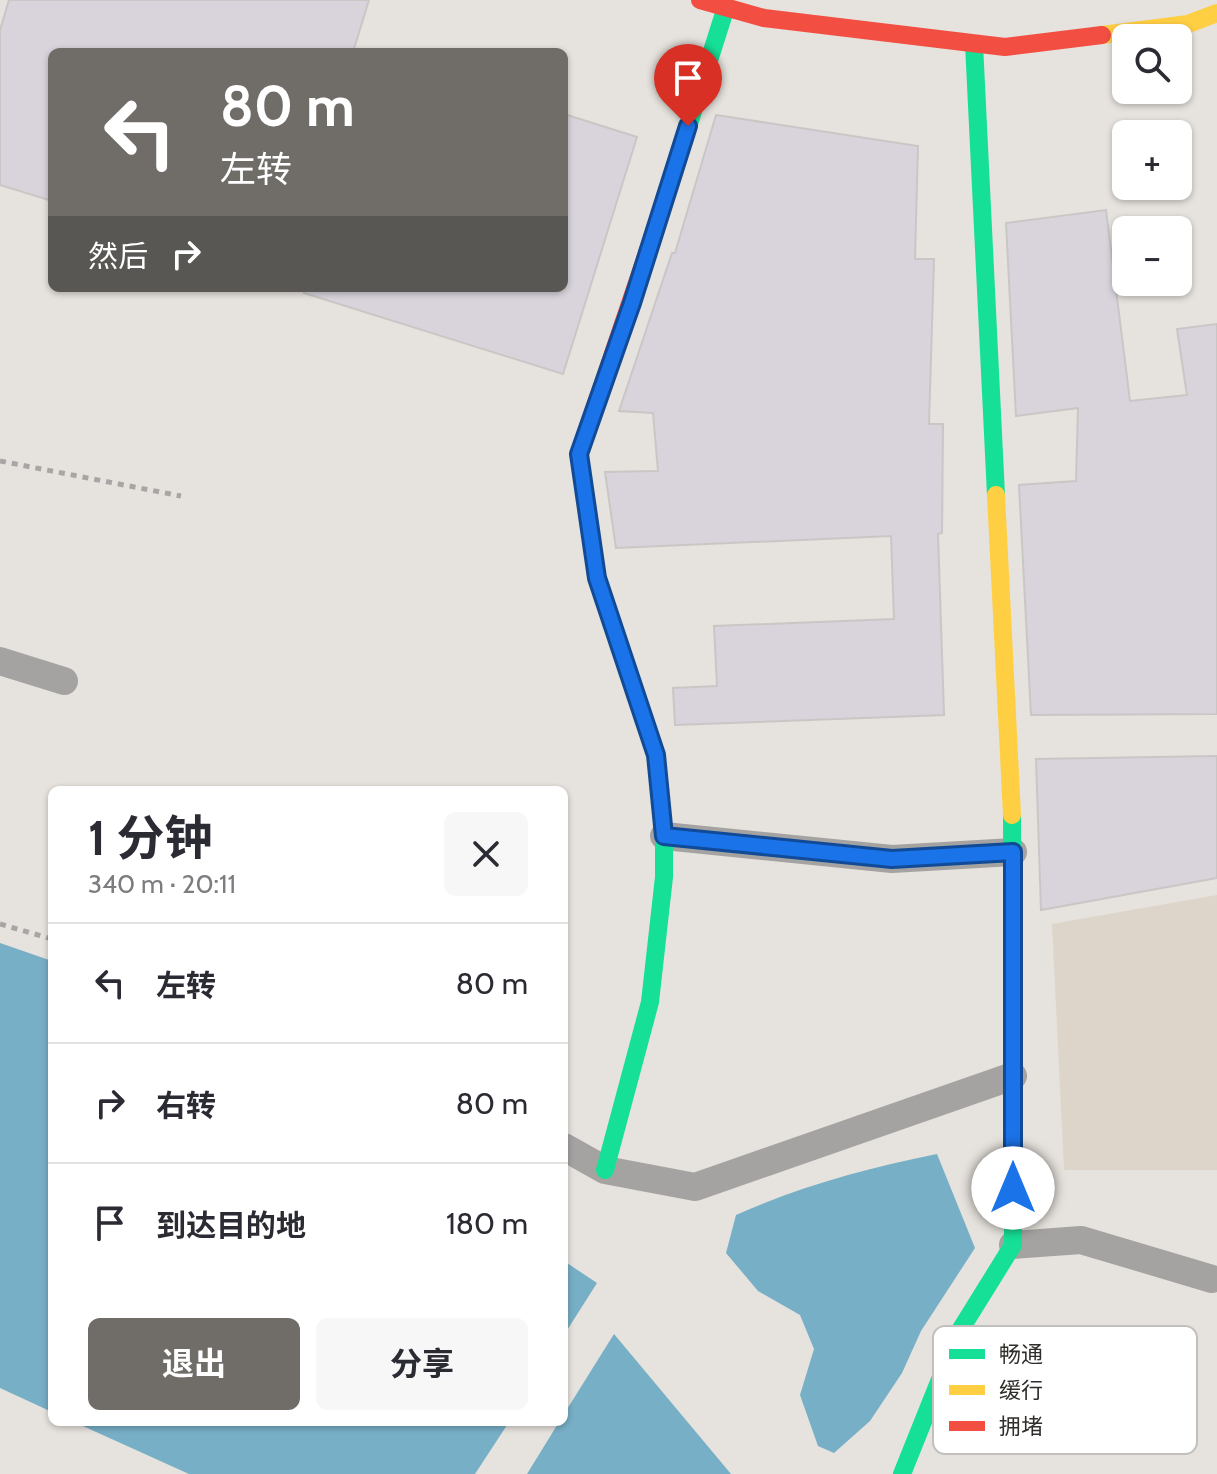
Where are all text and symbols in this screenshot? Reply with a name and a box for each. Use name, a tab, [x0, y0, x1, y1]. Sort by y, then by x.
map controls	[1112, 24, 1192, 296]
button: search	[1112, 24, 1192, 104]
pin	[654, 44, 722, 126]
icon: arrive	[666, 56, 710, 100]
text: 80 m	[220, 72, 355, 140]
icon: left	[88, 80, 192, 184]
button: +	[1112, 120, 1192, 200]
text: 左转	[220, 147, 292, 191]
button: −	[1112, 216, 1192, 296]
icon: right	[164, 232, 208, 276]
text: 然后	[88, 238, 148, 275]
text: 1 分钟	[88, 809, 213, 867]
button: close	[444, 812, 528, 896]
text: 340 m · 20:11	[88, 868, 236, 900]
icon: left	[88, 961, 132, 1005]
text: 80 m	[456, 965, 528, 1002]
text: 左转	[156, 967, 216, 1004]
icon: right	[88, 1081, 132, 1125]
text: 80 m	[456, 1085, 528, 1122]
text: 右转	[156, 1087, 216, 1124]
position arrow	[971, 1146, 1055, 1230]
icon: arrive	[88, 1201, 132, 1245]
text: 180 m	[446, 1205, 528, 1242]
text: 到达目的地	[156, 1207, 306, 1244]
button: 退出	[88, 1318, 300, 1410]
button: 分享	[316, 1318, 528, 1410]
legend	[933, 1326, 1197, 1454]
text: 畅通	[999, 1341, 1043, 1368]
text: 缓行	[999, 1377, 1043, 1404]
text: 拥堵	[999, 1413, 1043, 1440]

